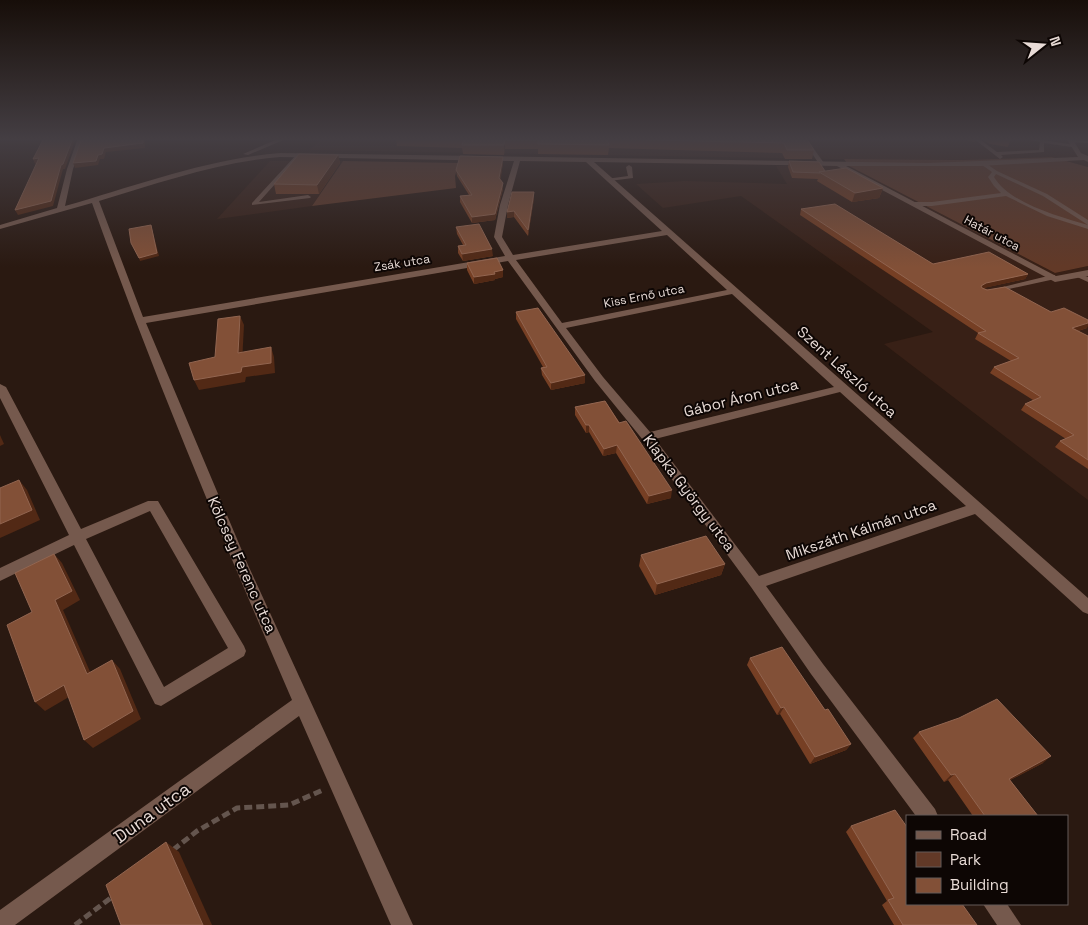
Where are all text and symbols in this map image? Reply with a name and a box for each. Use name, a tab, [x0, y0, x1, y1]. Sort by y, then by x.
north arrow	[1018, 20, 1068, 70]
text: N	[1045, 34, 1065, 48]
street label: Határ utca	[961, 212, 1023, 254]
street label: Zsák utca	[373, 251, 431, 275]
street label: Kiss Ernő utca	[602, 280, 686, 312]
street label: Szent László utca	[793, 322, 902, 422]
street label: Gábor Áron utca	[682, 374, 800, 421]
street label: Klapka György utca	[639, 431, 740, 555]
street label: Kölcsey Ferenc utca	[204, 494, 281, 636]
street label: Mikszáth Kálmán utca	[783, 495, 939, 564]
street label: Duna utca	[109, 777, 194, 848]
legend	[906, 815, 1068, 905]
text: Road	[950, 825, 987, 844]
text: Park	[950, 850, 981, 869]
text: Building	[950, 875, 1009, 894]

